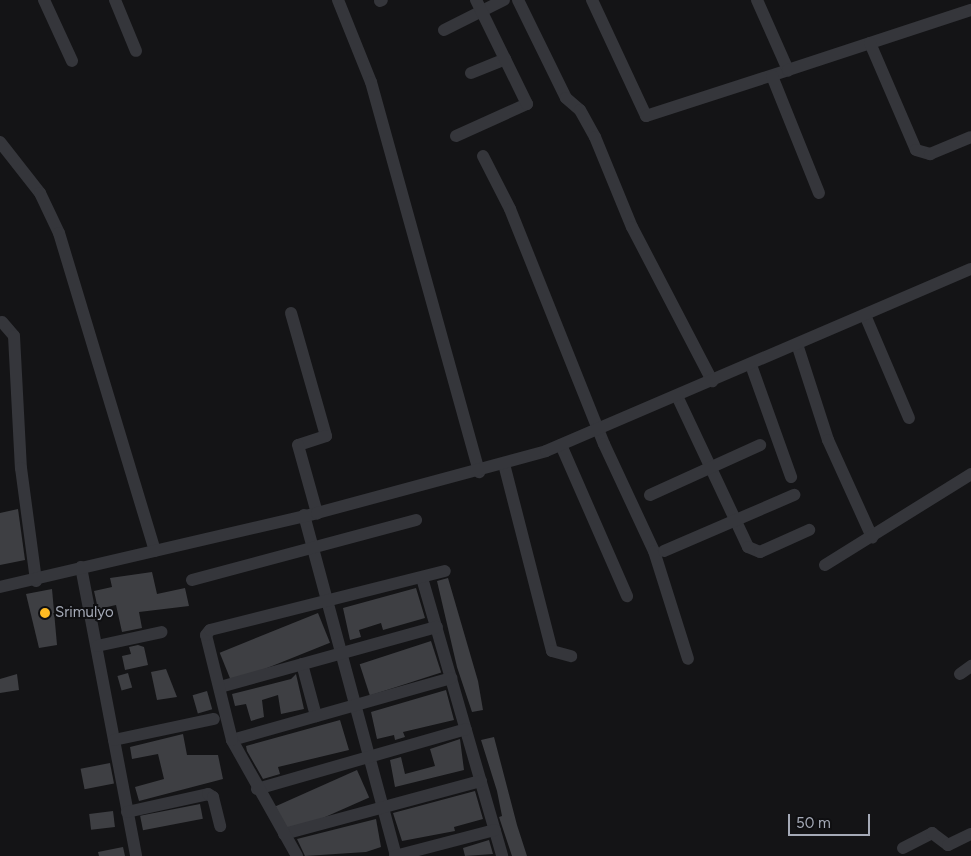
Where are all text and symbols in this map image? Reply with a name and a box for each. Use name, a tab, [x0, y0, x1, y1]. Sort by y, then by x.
place label: Srimulyo	[55, 604, 114, 622]
marker: Srimulyo	[39, 607, 51, 619]
scale bar	[791, 804, 874, 836]
text: 50 m	[796, 814, 831, 832]

